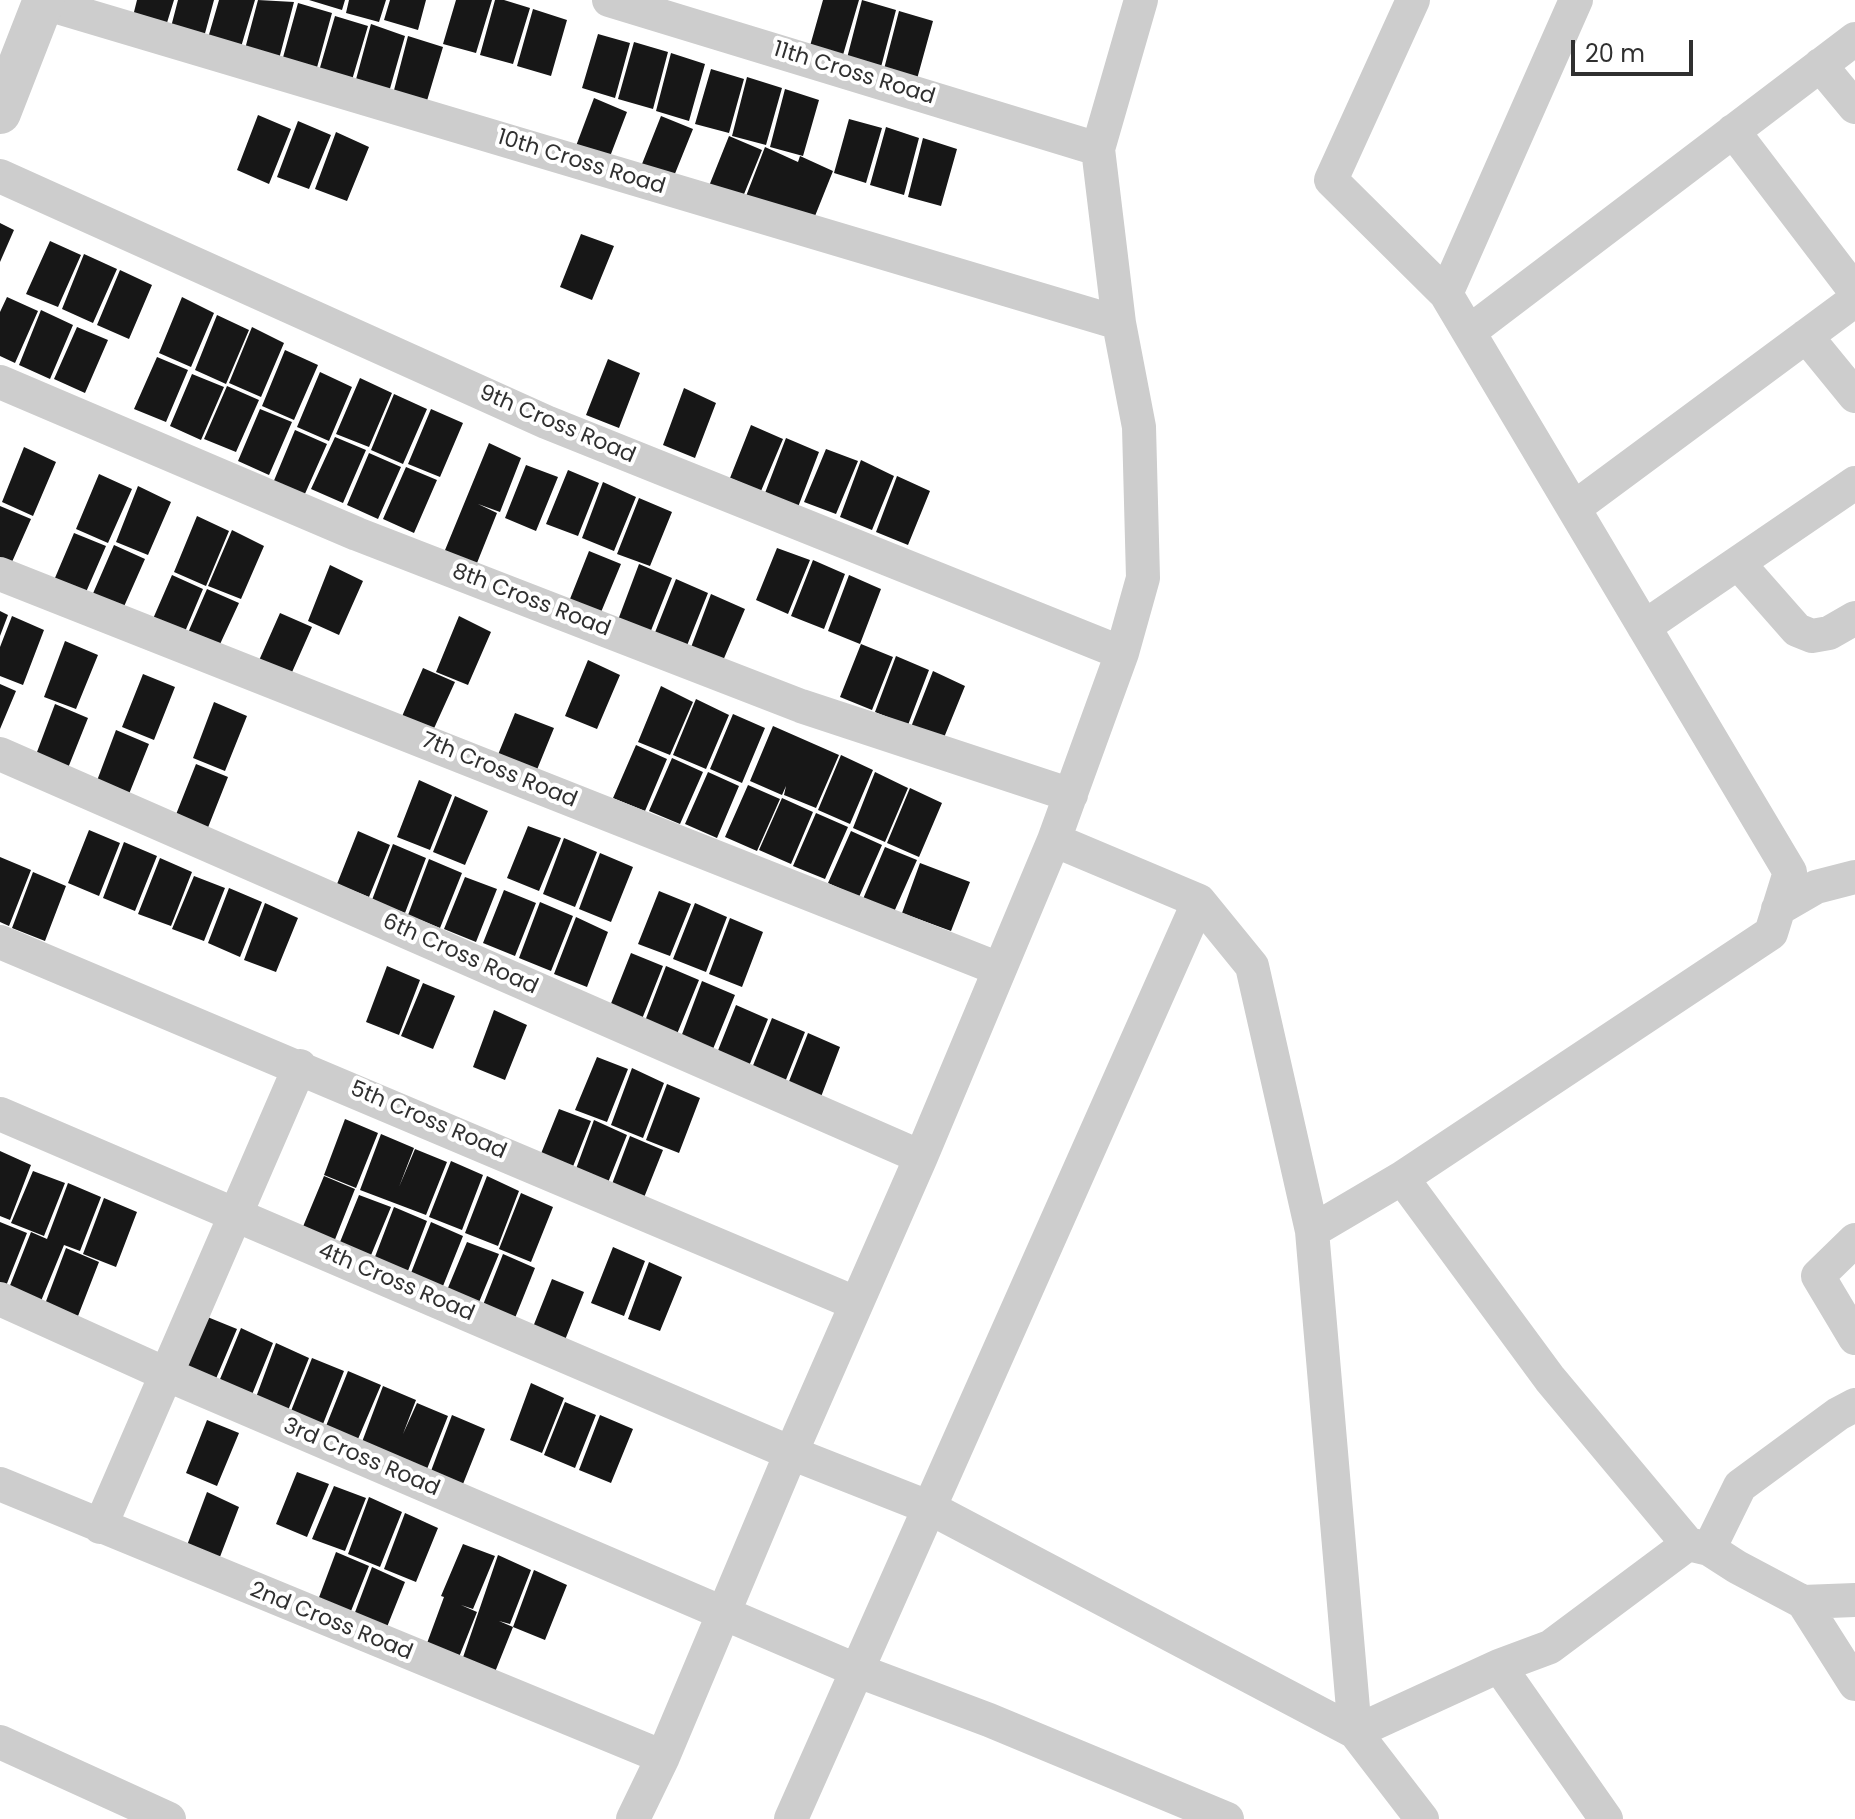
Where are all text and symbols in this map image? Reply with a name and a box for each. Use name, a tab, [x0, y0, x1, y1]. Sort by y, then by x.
scale bar	[1575, 24, 1697, 74]
street label: 11th Cross Road	[770, 37, 938, 111]
text: 20 m	[1585, 37, 1645, 70]
street label: 10th Cross Road	[494, 125, 668, 201]
street label: 9th Cross Road	[475, 380, 639, 470]
street label: 8th Cross Road	[448, 559, 614, 643]
street label: 7th Cross Road	[417, 728, 581, 814]
street label: 6th Cross Road	[378, 909, 542, 1001]
street label: 5th Cross Road	[346, 1076, 510, 1166]
street label: 4th Cross Road	[314, 1238, 478, 1328]
street label: 3rd Cross Road	[279, 1413, 443, 1503]
street label: 2nd Cross Road	[246, 1577, 416, 1667]

